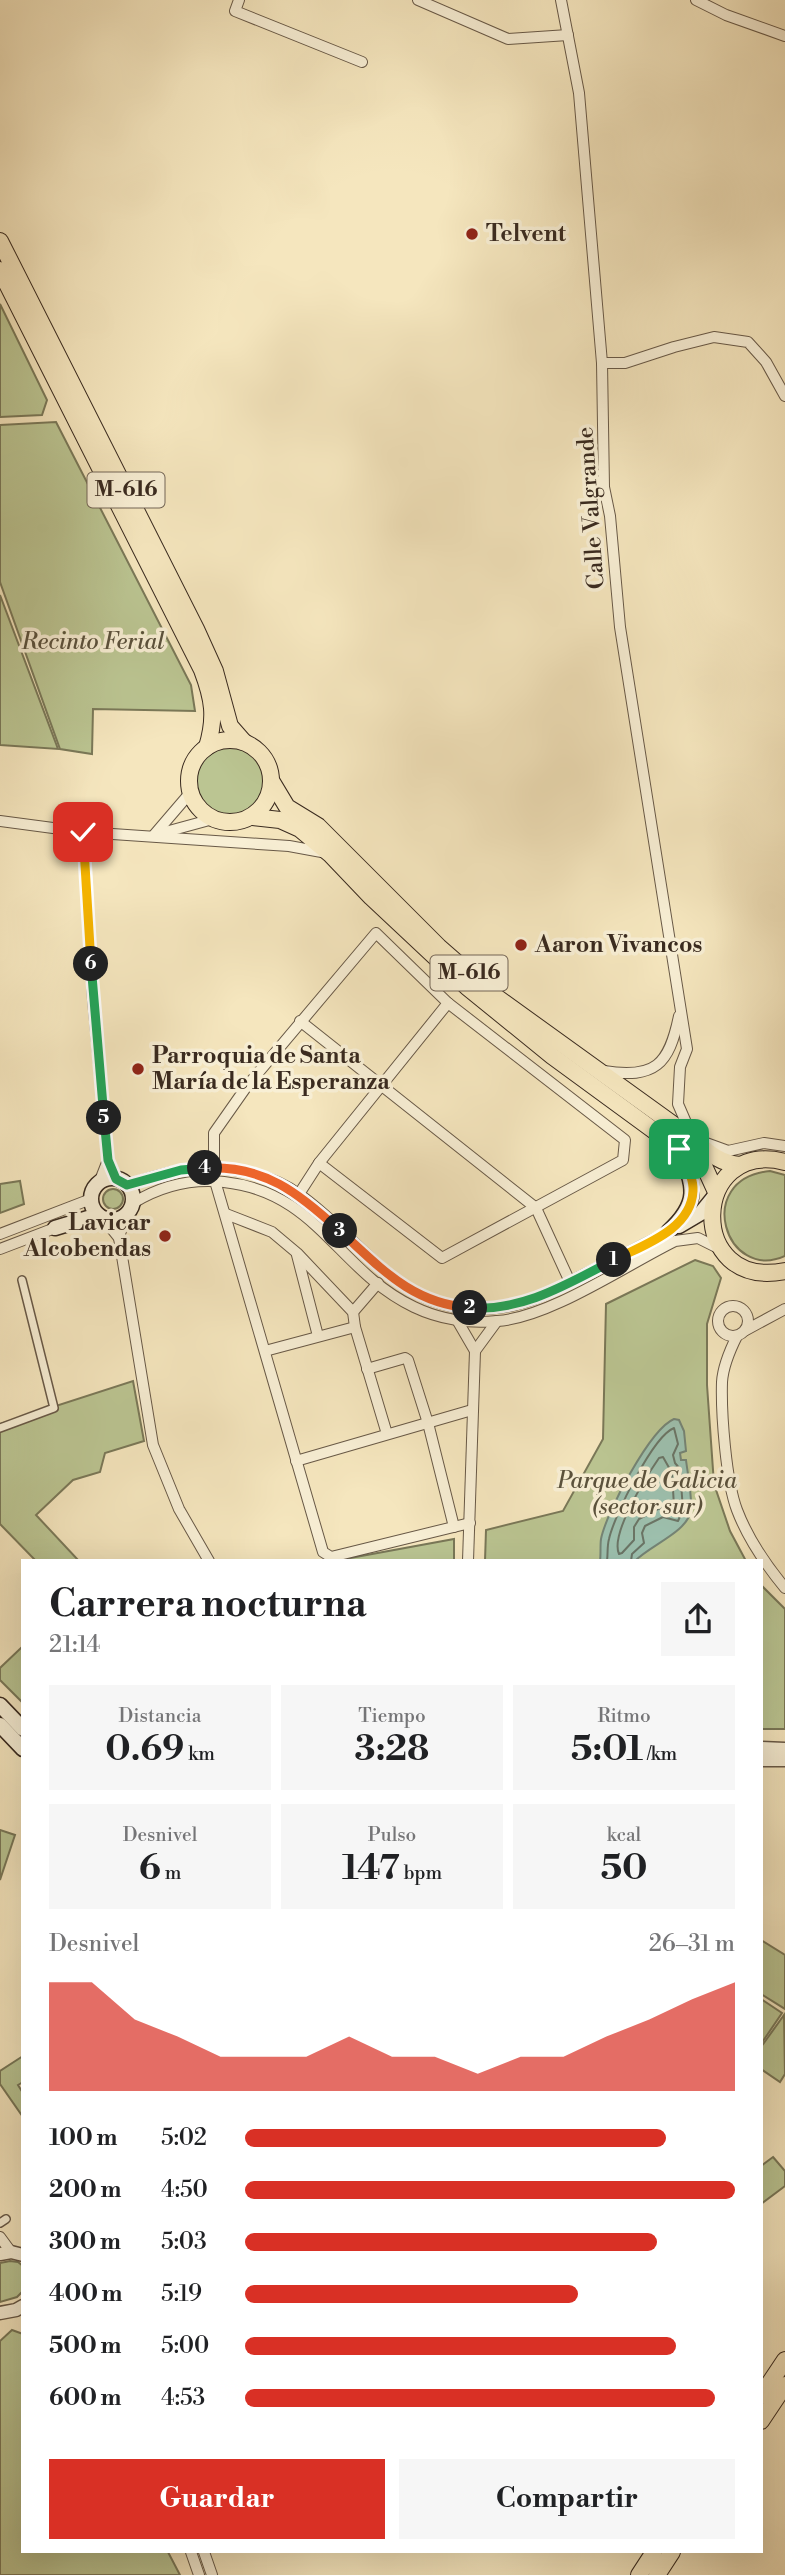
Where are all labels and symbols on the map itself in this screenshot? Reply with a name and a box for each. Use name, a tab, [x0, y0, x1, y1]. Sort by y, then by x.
place label: Telvent	[486, 220, 567, 248]
marker: Telvent	[464, 226, 480, 242]
street label: Calle Valgrande	[571, 426, 611, 590]
road number: M-616	[88, 472, 164, 508]
park label: Recinto Ferial	[20, 628, 165, 656]
pin	[53, 802, 113, 862]
place label: Aaron Vivancos	[534, 931, 702, 959]
marker: Aaron Vivancos	[513, 937, 529, 953]
pin: 6	[74, 946, 108, 982]
road number: M-616	[430, 956, 508, 990]
place label: Parroquia de Santa María de la Esperanza	[152, 1042, 390, 1096]
marker: Parroquia de Santa María de la Esperanza	[130, 1061, 146, 1077]
pin: 5	[86, 1100, 122, 1136]
pin	[649, 1119, 709, 1179]
pin: 4	[188, 1150, 222, 1186]
place label: Lavicar Alcobendas	[23, 1209, 151, 1263]
pin: 3	[322, 1214, 358, 1248]
marker: Lavicar Alcobendas	[157, 1228, 173, 1244]
pin: 1	[596, 1242, 632, 1278]
pin: 2	[452, 1290, 488, 1326]
park label: Parque de Galicia (sector sur)	[556, 1467, 737, 1521]

